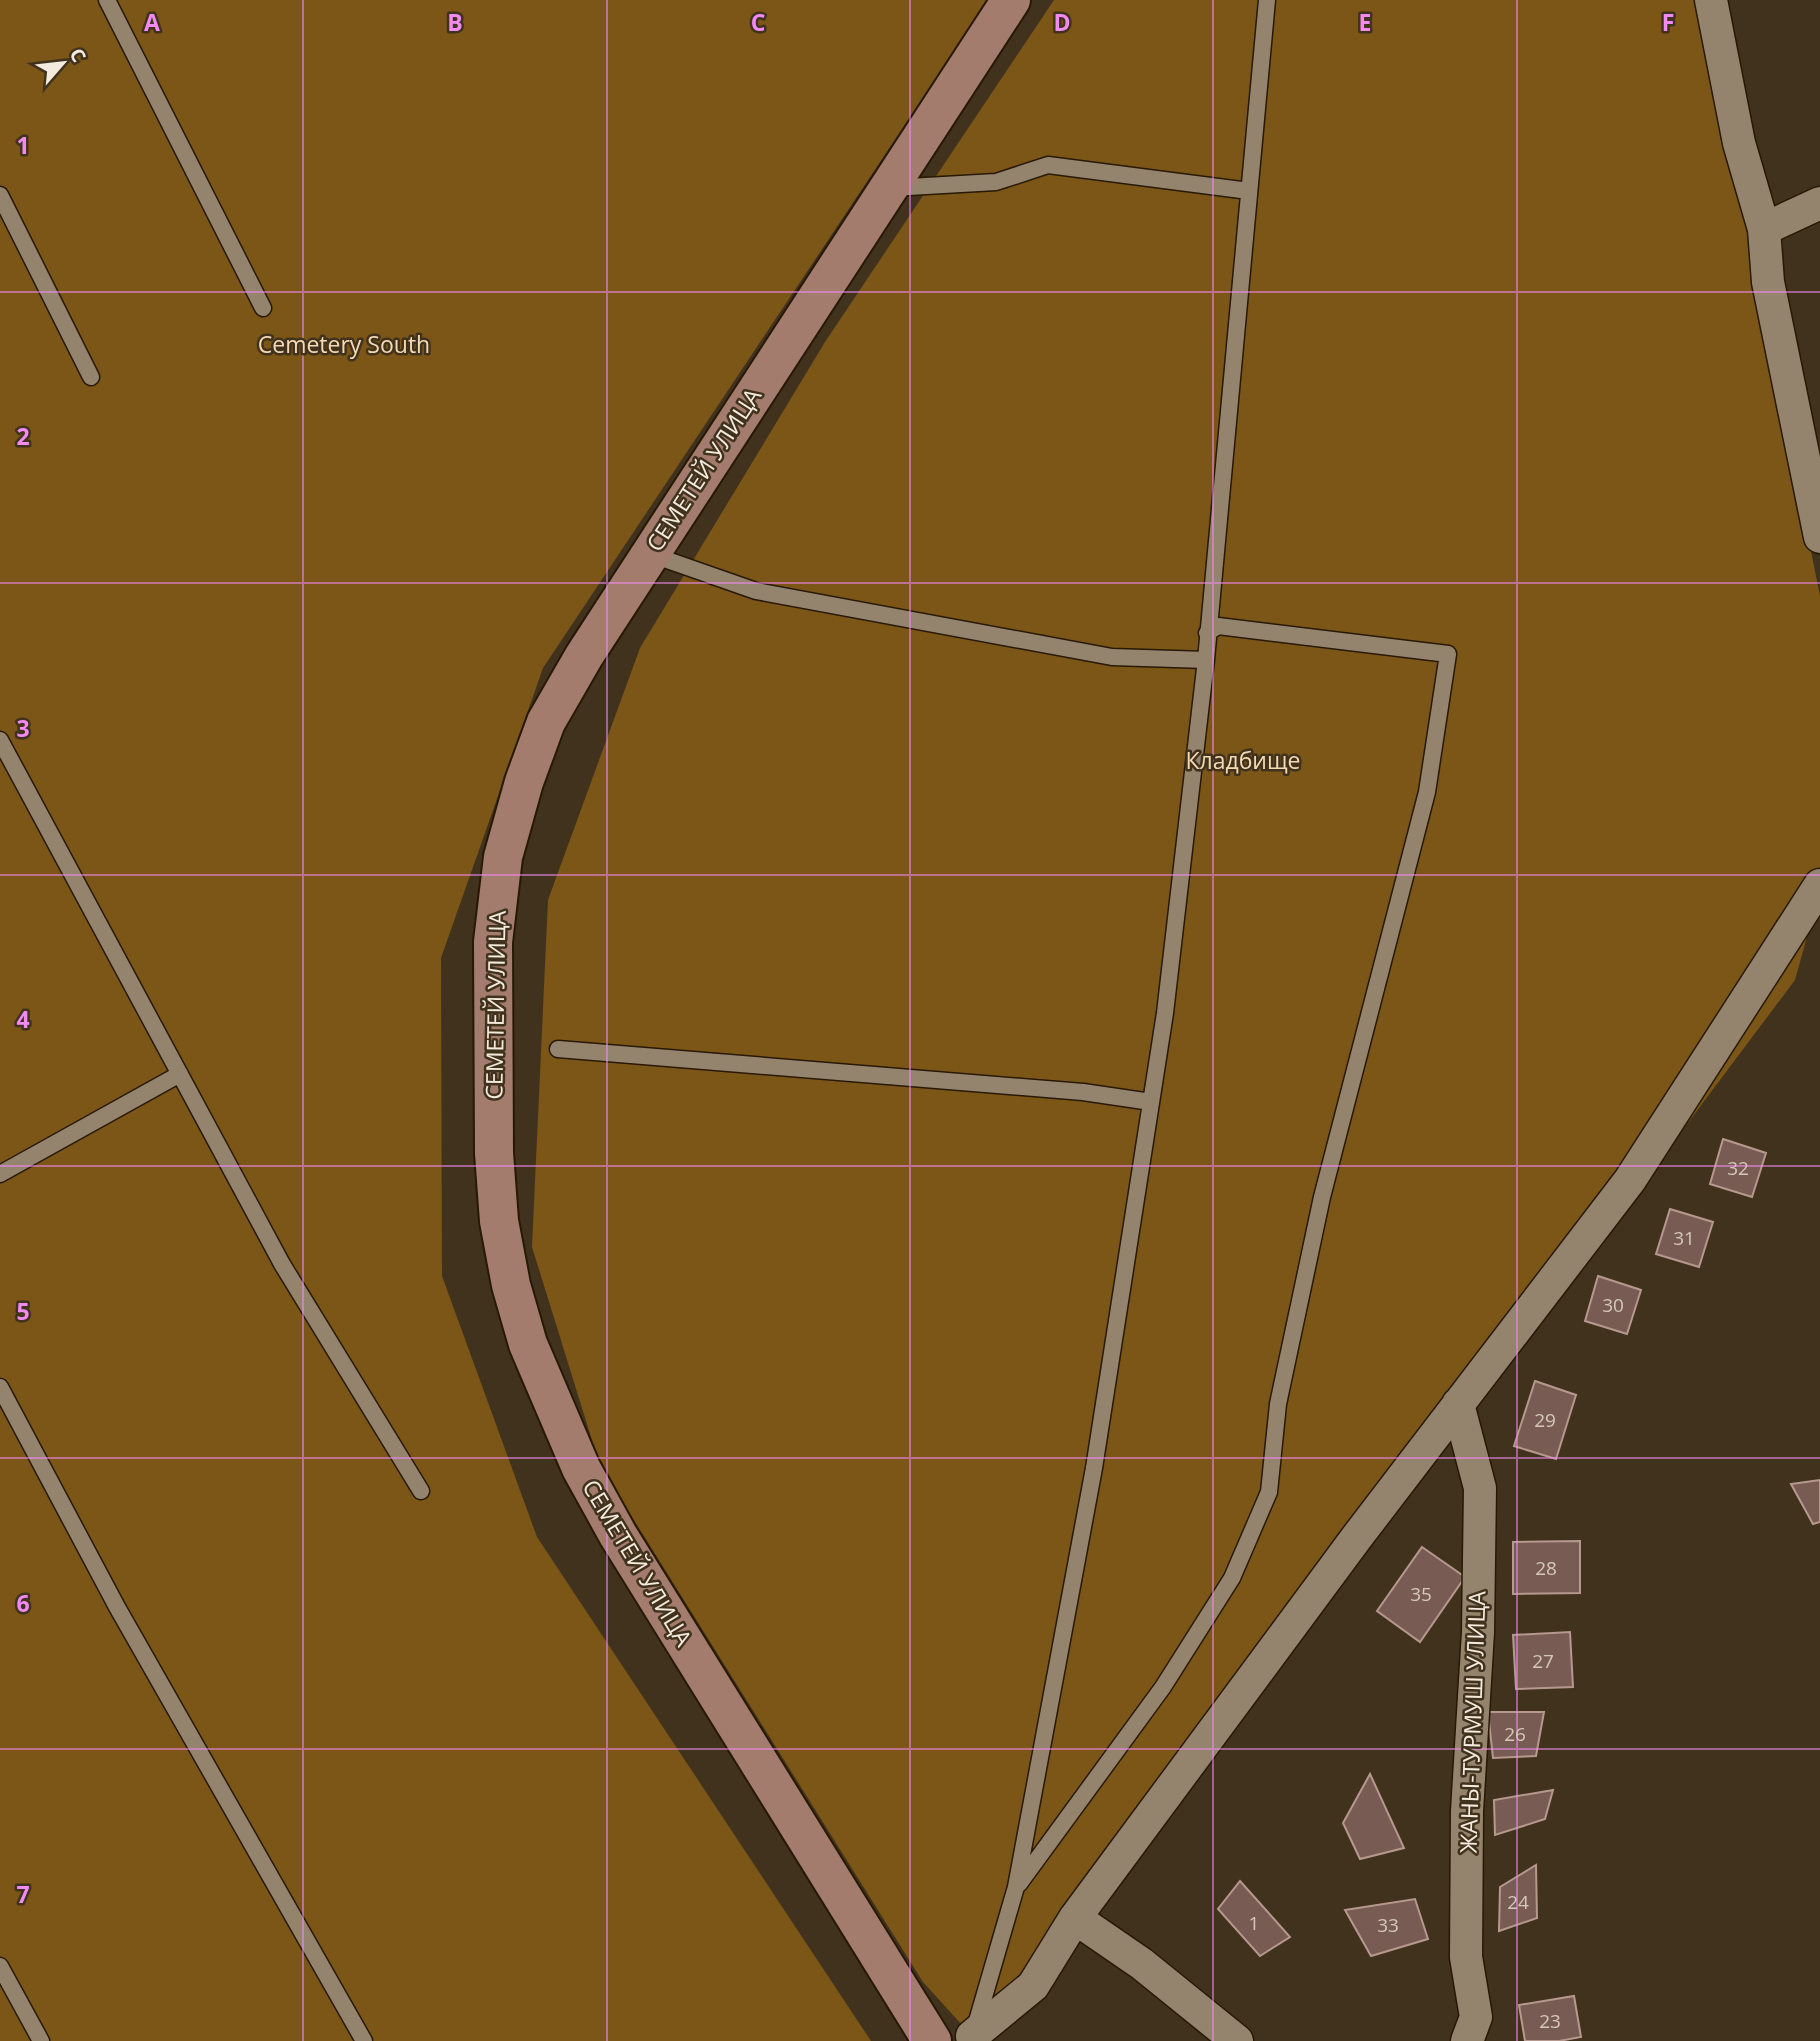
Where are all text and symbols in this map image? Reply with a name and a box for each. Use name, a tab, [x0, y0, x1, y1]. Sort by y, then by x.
text: A	[144, 6, 160, 38]
text: B	[447, 6, 463, 38]
text: C	[751, 6, 765, 38]
text: D	[1053, 6, 1071, 38]
text: E	[1359, 6, 1371, 38]
text: F	[1662, 6, 1674, 38]
north arrow	[28, 28, 98, 98]
text: С	[64, 44, 92, 66]
text: 1	[16, 129, 30, 161]
park label: Cemetery South	[258, 328, 430, 360]
street label: СЕМЕТЕЙ УЛИЦА	[638, 381, 768, 557]
text: 2	[16, 420, 30, 452]
text: 3	[16, 712, 30, 744]
park label: Кладбище	[1185, 744, 1301, 776]
street label: СЕМЕТЕЙ УЛИЦА	[477, 910, 513, 1100]
text: 4	[16, 1003, 30, 1035]
house number: 32	[1727, 1155, 1749, 1181]
house number: 31	[1673, 1225, 1695, 1251]
house number: 30	[1602, 1292, 1624, 1318]
text: 5	[16, 1295, 30, 1327]
house number: 29	[1534, 1407, 1556, 1433]
street label: СЕМЕТЕЙ УЛИЦА	[575, 1473, 700, 1652]
house number: 28	[1535, 1555, 1557, 1581]
house number: 35	[1410, 1581, 1432, 1607]
text: 6	[16, 1587, 30, 1619]
street label: ЖАНЫ-ТУРМУШ УЛИЦА	[1451, 1590, 1493, 1854]
house number: 27	[1532, 1648, 1554, 1674]
house number: 26	[1504, 1721, 1526, 1747]
text: 7	[16, 1878, 30, 1910]
house number: 24	[1507, 1889, 1529, 1915]
house number: 1	[1249, 1910, 1259, 1936]
house number: 33	[1377, 1912, 1399, 1938]
house number: 23	[1539, 2008, 1561, 2034]

